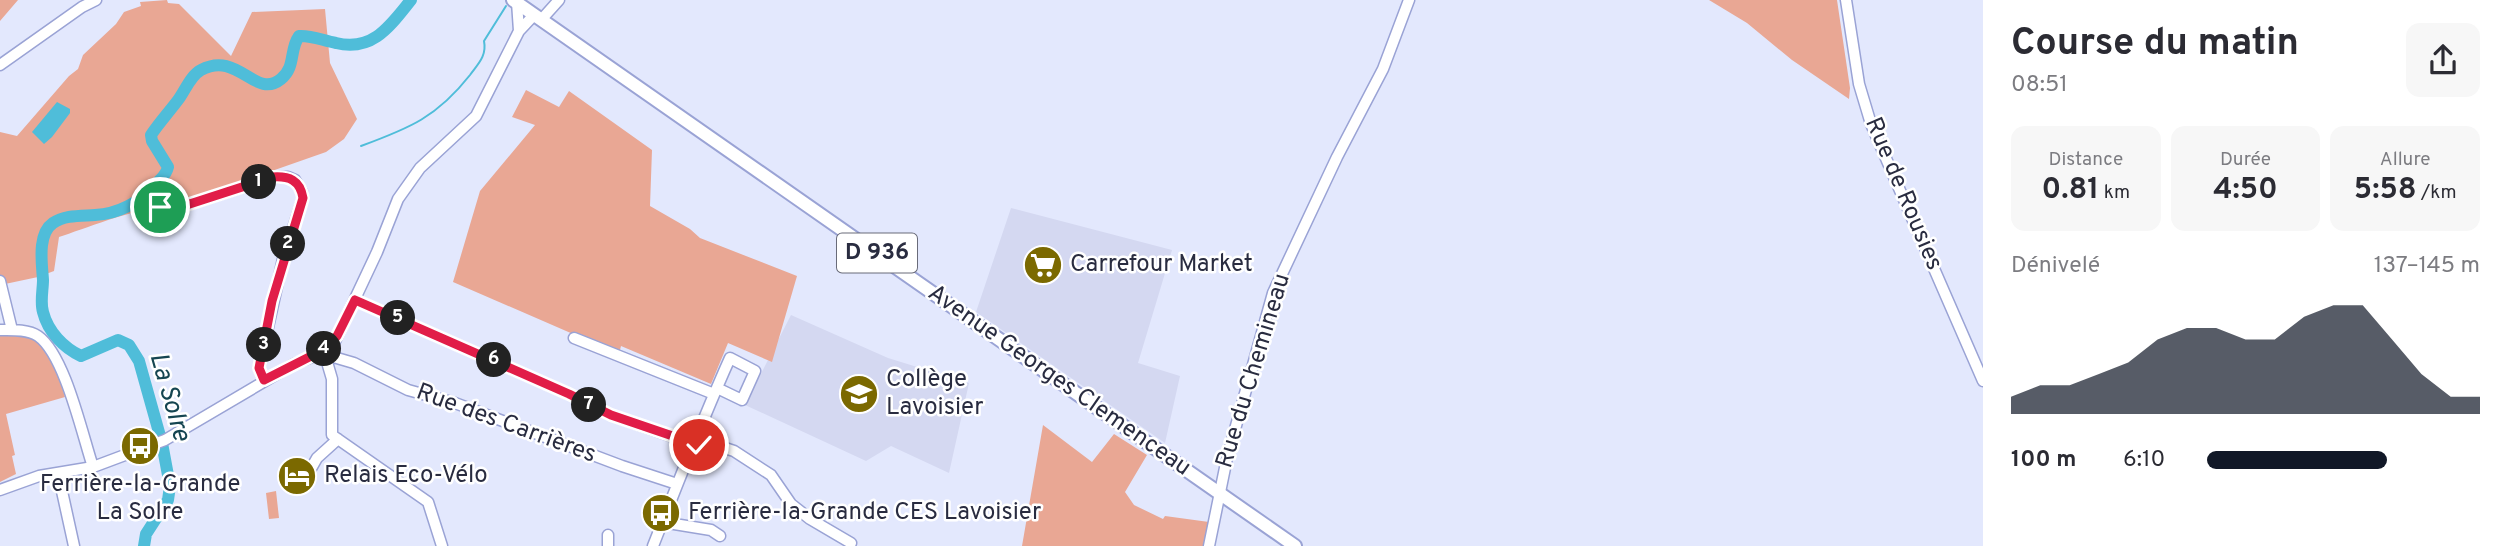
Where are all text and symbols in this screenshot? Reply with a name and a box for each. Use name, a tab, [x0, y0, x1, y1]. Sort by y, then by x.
text: Course du matin	[2011, 20, 2299, 69]
button: share	[2406, 23, 2480, 97]
text: 08:51	[2011, 71, 2068, 100]
street label: Rue de Rousies	[1857, 113, 1949, 275]
text: Distance	[2049, 148, 2123, 172]
text: Durée	[2220, 148, 2271, 172]
text: Allure	[2380, 148, 2431, 172]
pin: 1	[242, 164, 276, 200]
text: 1	[255, 169, 262, 193]
text: 0.81	[2042, 172, 2099, 209]
text: 4:50	[2213, 172, 2278, 209]
text: 5:58	[2354, 172, 2417, 209]
pin	[130, 177, 190, 237]
text: km	[2099, 181, 2130, 205]
text: /km	[2417, 181, 2457, 205]
icon: arrive	[141, 188, 179, 226]
pin: 2	[270, 226, 306, 262]
text: 2	[282, 231, 293, 255]
road number: D 936	[837, 234, 917, 272]
supermarket icon: Carrefour Market	[1022, 244, 1064, 286]
place label: Carrefour Market	[1070, 250, 1253, 280]
text: Dénivelé	[2011, 252, 2100, 281]
text: 137–145 m	[2374, 252, 2480, 281]
street label: Rue du Chemineau	[1210, 270, 1298, 472]
street label: Avenue Georges Clemenceau	[922, 279, 1196, 483]
pin: 5	[380, 300, 416, 336]
text: 5	[392, 305, 403, 329]
pin: 3	[246, 328, 282, 362]
text: 3	[258, 332, 269, 356]
pin: 4	[306, 332, 342, 366]
text: 4	[317, 336, 330, 360]
pin: 6	[476, 342, 512, 378]
text: 6	[488, 347, 499, 371]
water label: La Solre	[141, 349, 198, 446]
place label: Collège Lavoisier	[886, 365, 984, 423]
school or university icon: Collège Lavoisier	[838, 373, 880, 415]
street label: Rue des Carrières	[412, 378, 600, 470]
pin: 7	[572, 388, 606, 422]
text: 7	[583, 392, 594, 416]
pin	[669, 415, 729, 475]
bus stop icon: Ferrière-la-Grande La Solre	[119, 425, 161, 467]
icon: check	[680, 426, 718, 464]
text: 100 m	[2011, 446, 2076, 475]
text: 6:10	[2123, 446, 2165, 475]
hotel icon: Relais Eco-Vélo	[276, 455, 318, 497]
place label: Relais Eco-Vélo	[324, 461, 488, 491]
place label: Ferrière-la-Grande La Solre	[40, 470, 240, 528]
bus stop icon: Ferrière-la-Grande CES Lavoisier	[640, 492, 682, 534]
place label: Ferrière-la-Grande CES Lavoisier	[688, 498, 1041, 528]

